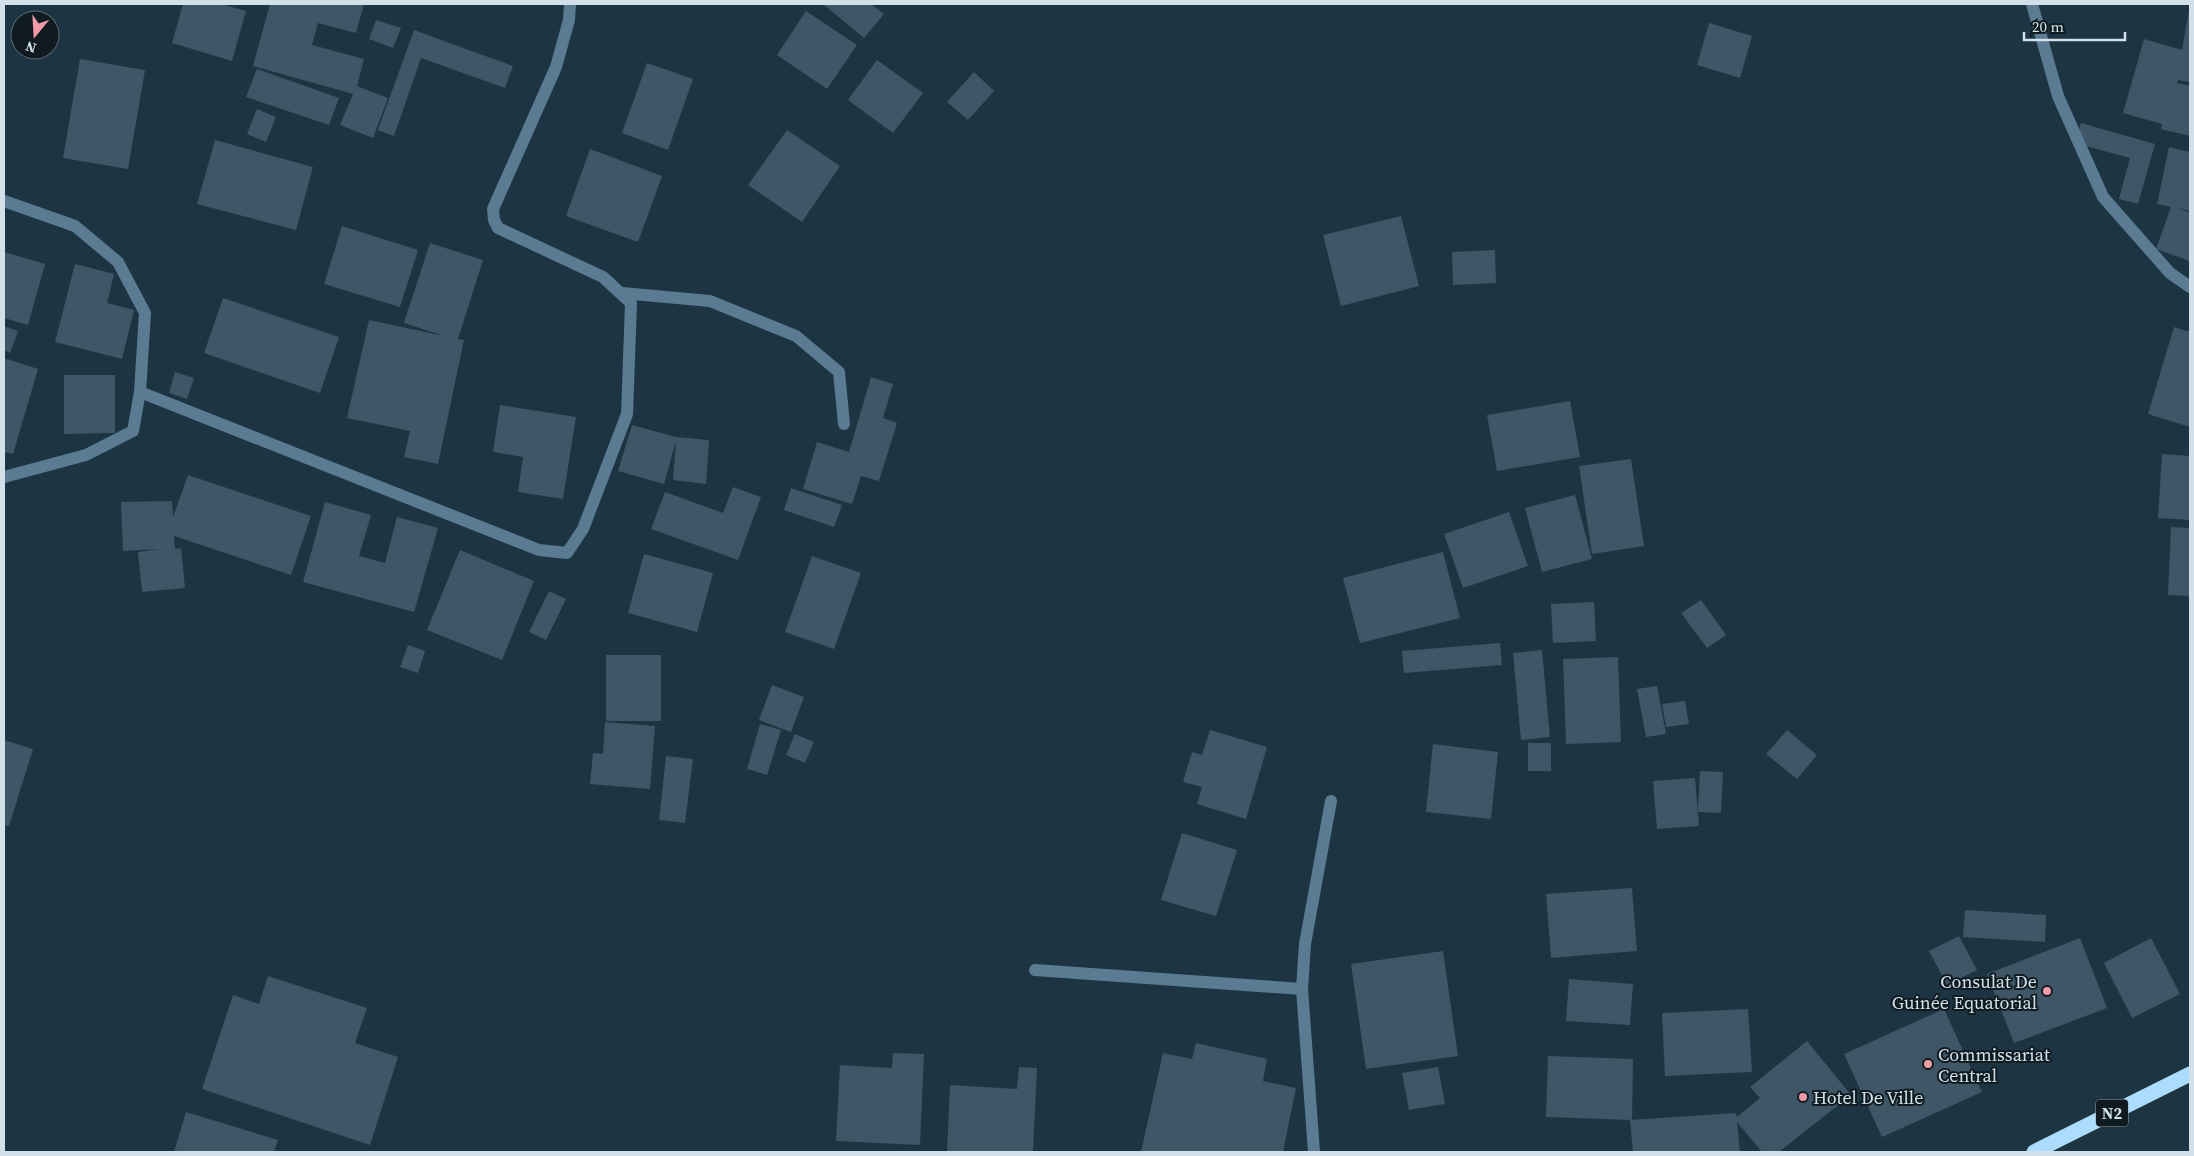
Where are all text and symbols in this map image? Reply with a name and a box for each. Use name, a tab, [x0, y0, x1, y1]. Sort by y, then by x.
north arrow	[10, 10, 60, 60]
scale bar	[2024, 10, 2125, 42]
text: 20 m	[2032, 16, 2064, 37]
text: N	[23, 36, 39, 58]
place label: Consulat De Guinée Equatorial	[1892, 969, 2037, 1015]
marker: Consulat De Guinée Equatorial	[2041, 985, 2053, 997]
place label: Commissariat Central	[1938, 1042, 2050, 1088]
marker: Commissariat Central	[1922, 1058, 1934, 1070]
place label: Hotel De Ville	[1813, 1085, 1923, 1110]
marker: Hotel De Ville	[1797, 1091, 1809, 1103]
road number: N2	[2096, 1100, 2128, 1126]

